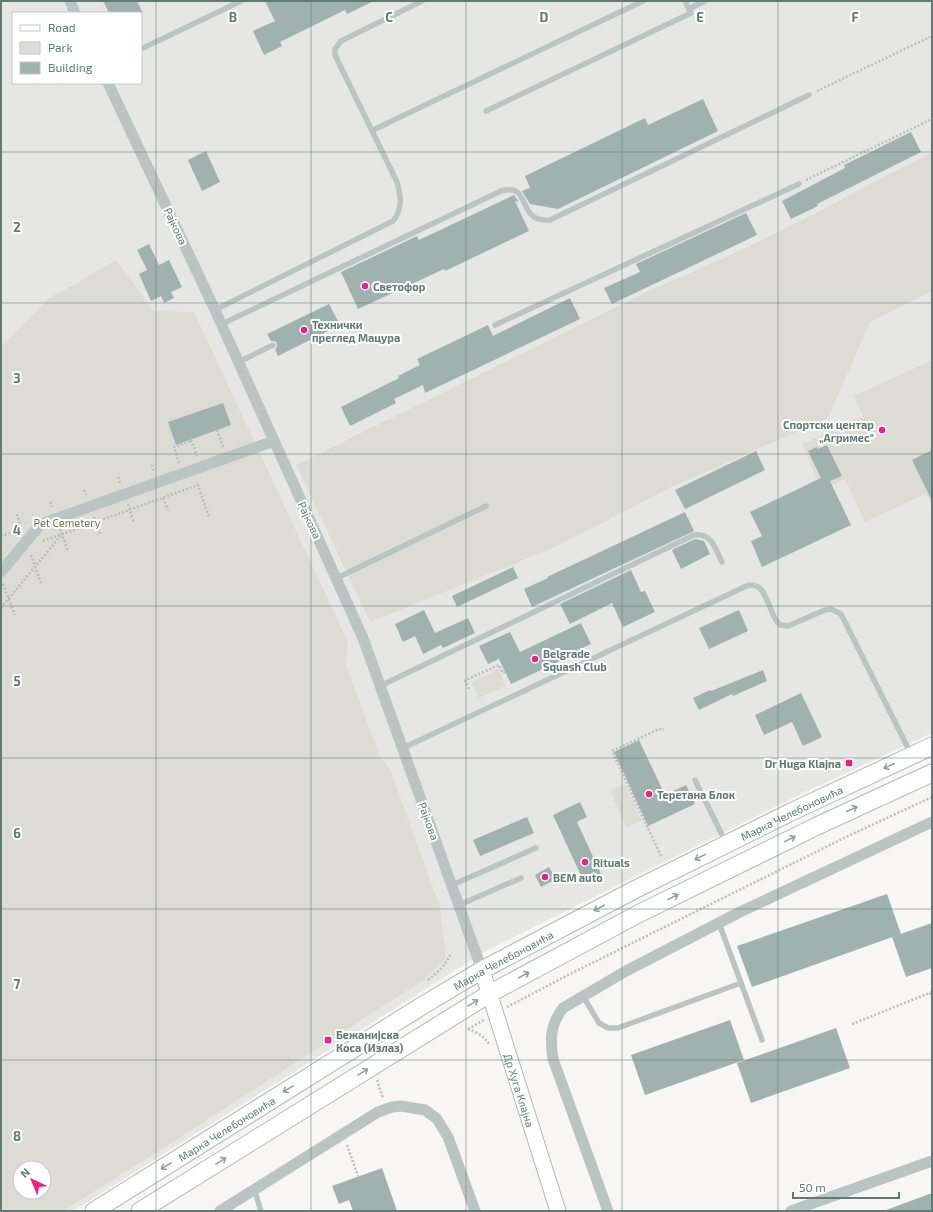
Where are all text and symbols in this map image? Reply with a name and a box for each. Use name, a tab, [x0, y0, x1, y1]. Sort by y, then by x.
text: B	[229, 9, 237, 25]
text: C	[385, 9, 393, 25]
text: D	[540, 9, 549, 25]
text: E	[696, 9, 704, 25]
text: F	[851, 9, 859, 25]
legend	[12, 12, 142, 84]
text: Road	[48, 20, 76, 34]
text: Park	[48, 40, 73, 54]
text: Building	[48, 60, 93, 74]
street label: Рајкова	[161, 205, 190, 247]
text: 2	[13, 219, 21, 235]
place label: Светофор	[373, 280, 426, 293]
marker: Светофор	[360, 281, 370, 291]
place label: Технички преглед Мацура	[312, 318, 400, 344]
marker: Технички преглед Мацура	[299, 325, 309, 335]
text: 3	[13, 370, 21, 386]
place label: Спортски центар „Агримес”	[783, 418, 874, 444]
marker: Спортски центар „Агримес”	[877, 425, 887, 435]
street label: Рајкова	[295, 499, 324, 541]
park label: Pet Cemetery	[33, 516, 101, 529]
text: 4	[13, 522, 21, 538]
place label: Belgrade Squash Club	[543, 647, 607, 673]
marker: Belgrade Squash Club	[530, 654, 540, 664]
text: 5	[13, 673, 21, 689]
place label: Dr Huga Klajna	[765, 757, 841, 771]
marker: Dr Huga Klajna	[844, 758, 854, 768]
one-way arrow	[883, 763, 895, 770]
street label: Марка Челебоновића	[738, 782, 845, 843]
place label: Теретана Блок	[657, 788, 735, 801]
marker: Теретана Блок	[644, 789, 654, 799]
street label: Рајкова	[415, 800, 442, 842]
one-way arrow	[846, 805, 858, 812]
text: 6	[13, 825, 21, 841]
one-way arrow	[783, 835, 795, 842]
one-way arrow	[694, 854, 706, 862]
place label: Rituals	[593, 856, 630, 869]
marker: Rituals	[580, 857, 590, 867]
place label: BEM auto	[553, 871, 603, 884]
marker: BEM auto	[540, 872, 550, 882]
one-way arrow	[667, 893, 679, 900]
one-way arrow	[593, 905, 605, 912]
street label: Марка Челебоновића	[451, 927, 555, 992]
one-way arrow	[517, 971, 529, 978]
text: 7	[14, 976, 21, 992]
one-way arrow	[467, 999, 479, 1007]
place label: Бежанијска Коса (Излаз)	[336, 1028, 403, 1054]
marker: Бежанијска Коса (Излаз)	[323, 1035, 333, 1045]
street label: Др Хуга Клајна	[502, 1052, 538, 1129]
one-way arrow	[357, 1068, 368, 1076]
one-way arrow	[282, 1086, 294, 1094]
street label: Марка Челебоновића	[175, 1093, 277, 1163]
text: 8	[13, 1128, 21, 1144]
one-way arrow	[215, 1156, 227, 1164]
north arrow	[12, 1160, 52, 1200]
one-way arrow	[160, 1162, 172, 1170]
text: N	[17, 1165, 32, 1180]
scale bar	[793, 1174, 899, 1200]
text: 50 m	[799, 1180, 826, 1194]

